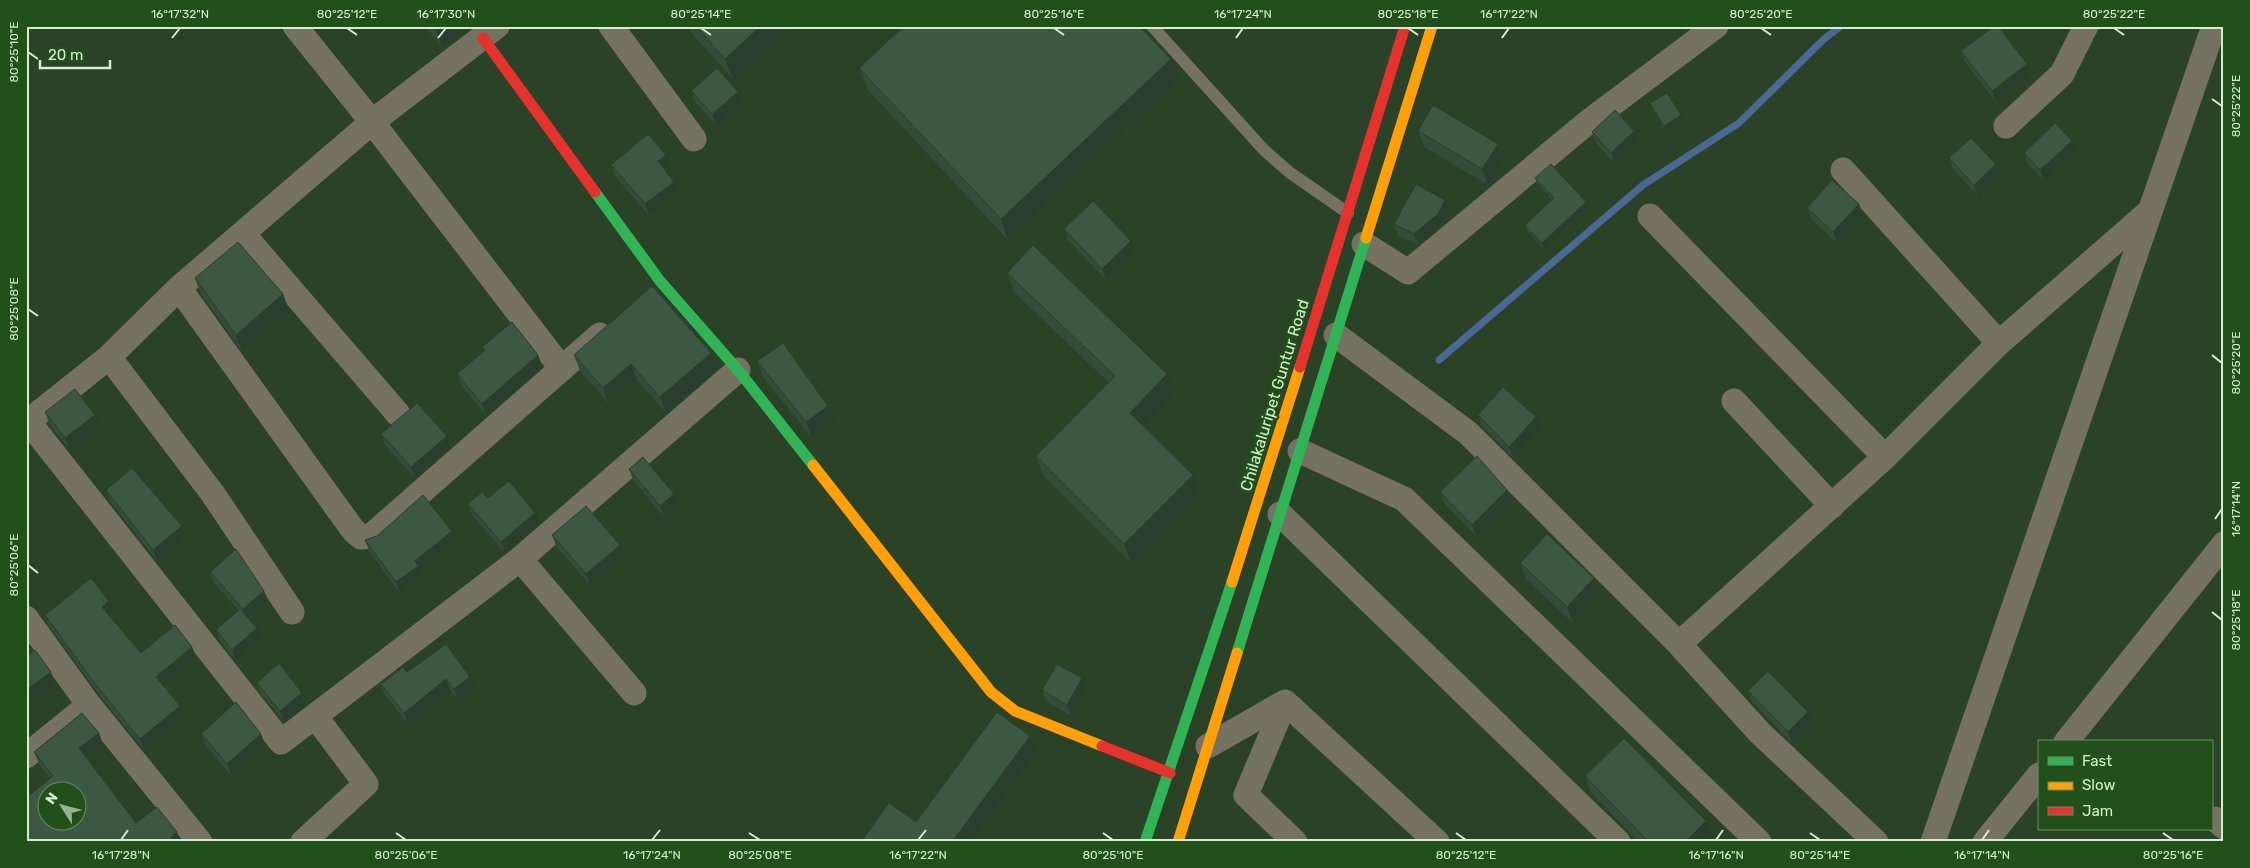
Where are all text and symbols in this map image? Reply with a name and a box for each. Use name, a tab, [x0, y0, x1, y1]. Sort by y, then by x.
text: 16°17'32"N	[151, 7, 209, 21]
text: 80°25'12"E	[317, 7, 377, 21]
text: 16°17'30"N	[417, 7, 475, 21]
text: 80°25'14"E	[671, 7, 731, 21]
text: 80°25'16"E	[1024, 7, 1084, 21]
text: 16°17'24"N	[1214, 7, 1272, 21]
text: 80°25'18"E	[1377, 7, 1439, 21]
text: 16°17'22"N	[1480, 7, 1538, 21]
text: 80°25'20"E	[1729, 7, 1793, 21]
text: 80°25'22"E	[2083, 7, 2145, 21]
text: 80°25'10"E	[7, 21, 21, 83]
scale bar	[40, 38, 110, 70]
text: 20 m	[48, 46, 83, 64]
text: 80°25'22"E	[2229, 75, 2243, 137]
text: 80°25'08"E	[7, 277, 21, 341]
street label: Chilakaluripet Guntur Road	[1236, 297, 1313, 493]
text: 80°25'20"E	[2229, 331, 2243, 395]
text: 16°17'14"N	[2229, 481, 2243, 537]
text: 80°25'06"E	[7, 534, 21, 596]
text: 80°25'18"E	[2229, 589, 2243, 651]
legend	[2038, 740, 2212, 830]
text: Fast	[2082, 752, 2112, 770]
text: Slow	[2082, 776, 2115, 794]
north arrow	[38, 780, 88, 830]
text: N	[42, 790, 62, 808]
text: Jam	[2082, 802, 2113, 820]
text: 16°17'28"N	[92, 848, 150, 862]
text: 80°25'06"E	[375, 848, 437, 862]
text: 16°17'24"N	[623, 848, 681, 862]
text: 80°25'08"E	[728, 848, 792, 862]
text: 16°17'22"N	[889, 848, 947, 862]
text: 80°25'10"E	[1082, 848, 1144, 862]
text: 80°25'12"E	[1436, 848, 1496, 862]
text: 16°17'16"N	[1688, 848, 1744, 862]
text: 80°25'14"E	[1790, 848, 1850, 862]
text: 16°17'14"N	[1954, 848, 2010, 862]
text: 80°25'16"E	[2143, 848, 2203, 862]

